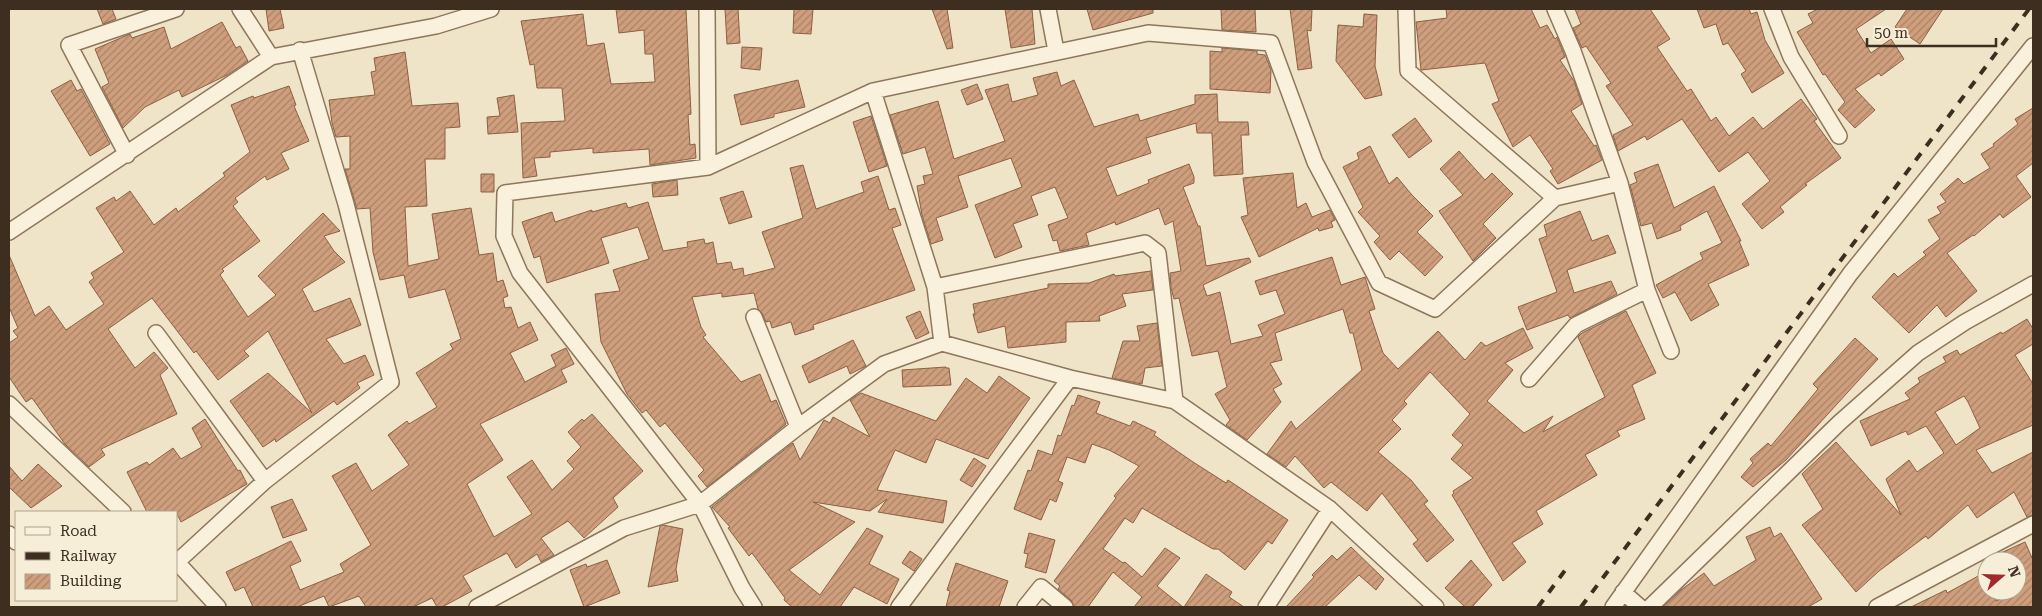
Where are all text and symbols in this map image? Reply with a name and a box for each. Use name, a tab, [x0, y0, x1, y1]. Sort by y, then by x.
scale bar	[1867, 15, 1996, 47]
text: 50 m	[1874, 24, 1909, 42]
legend	[15, 511, 178, 601]
text: Road	[60, 522, 97, 540]
text: Railway	[60, 547, 117, 565]
north arrow	[1977, 551, 2027, 601]
text: N	[2005, 564, 2024, 580]
text: Building	[60, 572, 122, 590]

